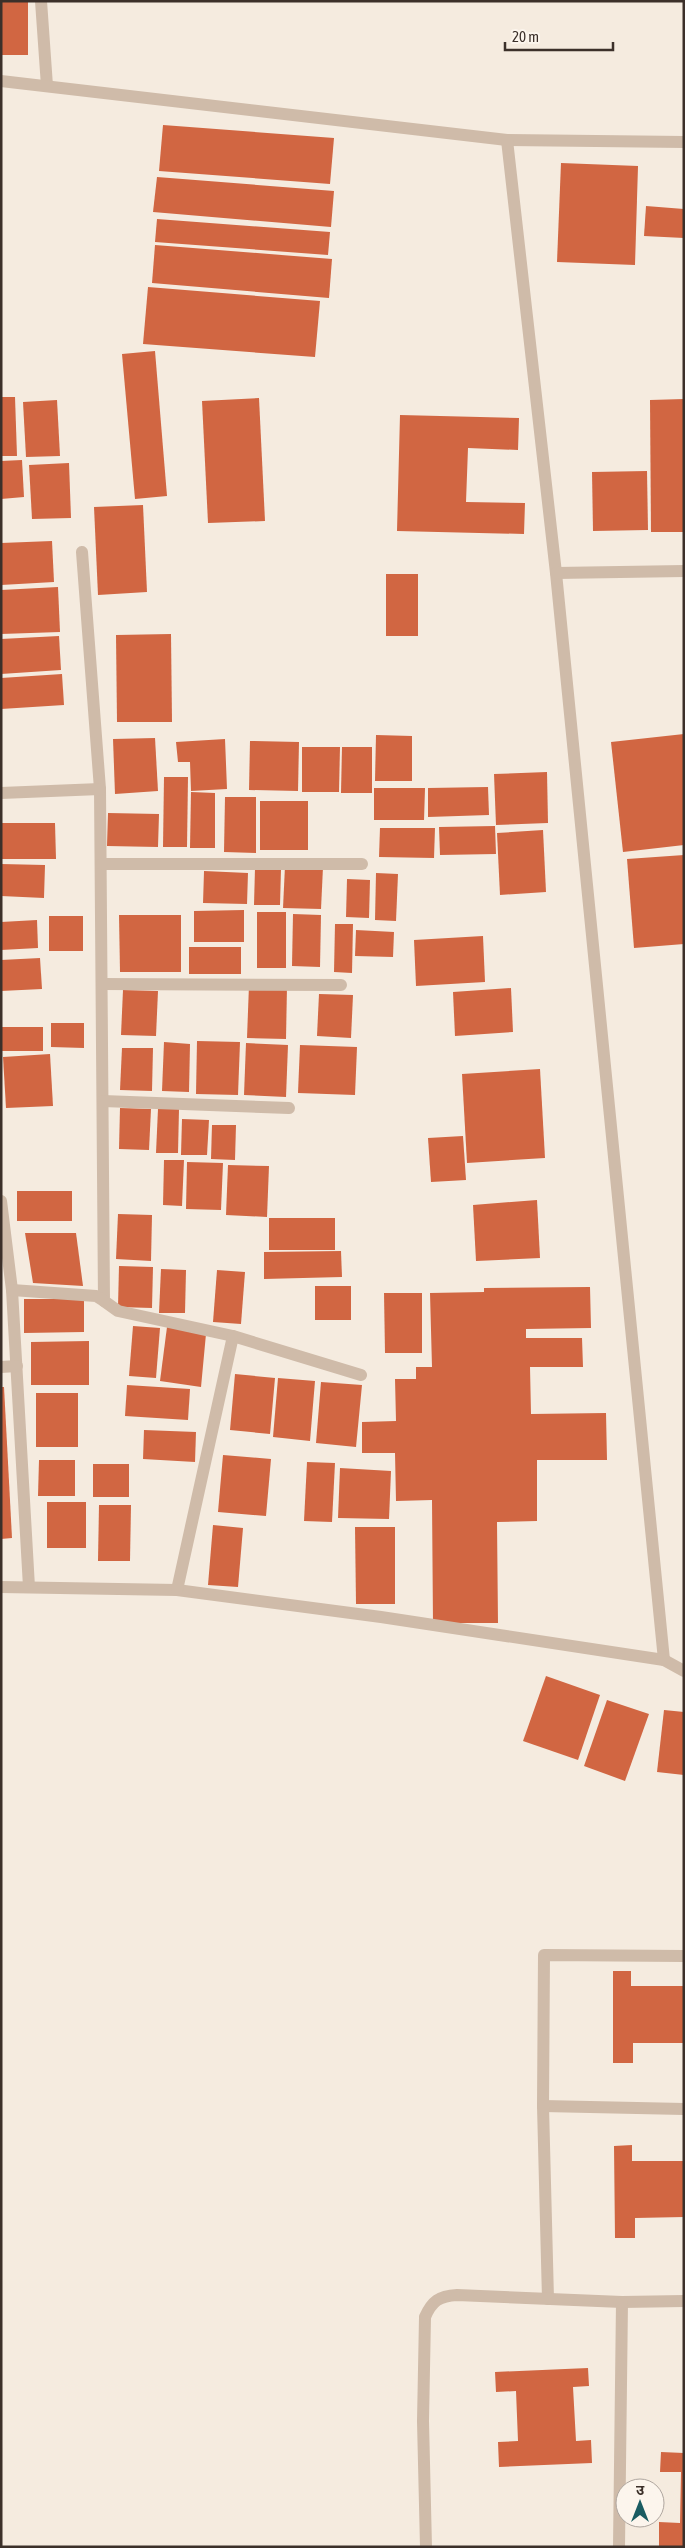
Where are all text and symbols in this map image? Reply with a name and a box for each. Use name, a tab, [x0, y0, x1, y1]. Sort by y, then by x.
scale bar	[505, 20, 612, 52]
text: 20 m	[512, 28, 539, 45]
north arrow	[615, 2478, 665, 2528]
text: उ	[636, 2482, 645, 2498]

